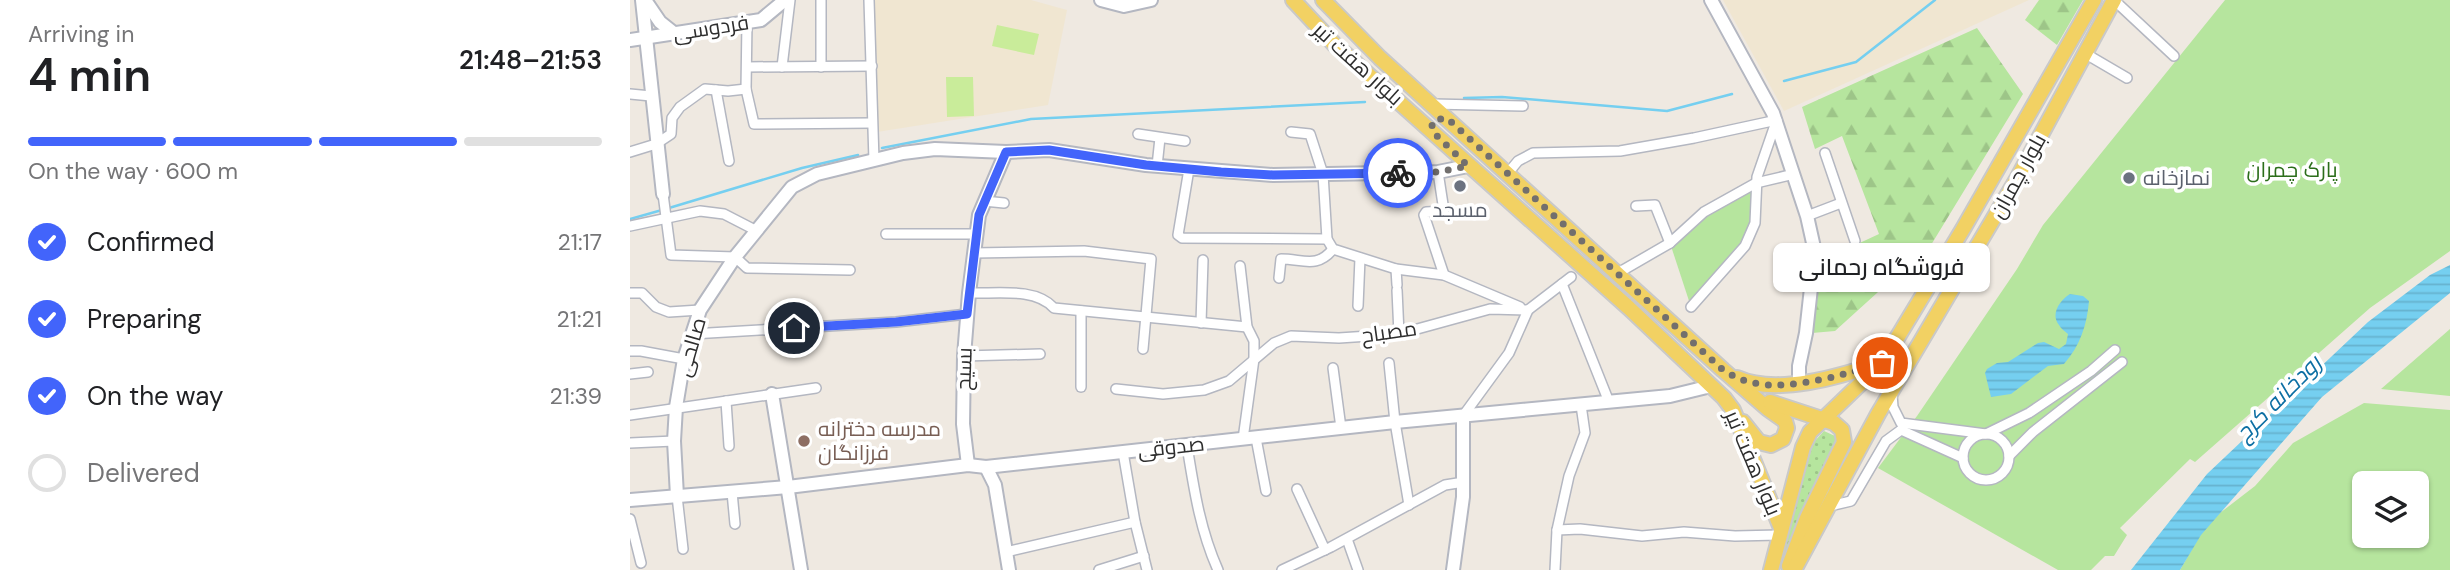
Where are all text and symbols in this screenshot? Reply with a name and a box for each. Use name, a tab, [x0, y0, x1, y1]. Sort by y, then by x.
street label: فردوسی	[671, 8, 751, 48]
street label: بلوار هفت تیر	[1306, 15, 1409, 112]
text: Arriving in	[28, 19, 134, 49]
text: 21:48–21:53	[459, 43, 602, 77]
text: 4 min	[28, 45, 151, 105]
street label: بلوار چمران	[1983, 129, 2053, 223]
courier	[1363, 138, 1433, 208]
icon: bike	[1379, 154, 1417, 192]
text: On the way · 600 m	[28, 156, 238, 186]
park label: پارک چمران	[2246, 156, 2338, 184]
place label: نمازخانه	[2143, 164, 2210, 192]
marker: نمازخانه	[2121, 170, 2137, 186]
marker: مسجد	[1452, 178, 1468, 194]
place label: مسجد	[1432, 196, 1488, 224]
icon: check	[28, 223, 66, 261]
text: Confirmed	[87, 225, 214, 259]
text: 21:17	[557, 227, 602, 257]
callout: فروشگاه رحمانی	[1774, 244, 1990, 293]
text: فروشگاه رحمانی	[1799, 252, 1964, 282]
pin	[764, 298, 824, 358]
icon: check	[28, 300, 66, 338]
text: Preparing	[87, 302, 202, 336]
text: 21:21	[557, 304, 602, 334]
icon: home	[775, 309, 813, 347]
street label: صالحی	[669, 314, 713, 380]
street label: مصباح	[1359, 314, 1419, 350]
pin	[1852, 333, 1912, 393]
icon: bag	[1863, 344, 1901, 382]
street label: بسیح	[949, 347, 979, 391]
water label: رودخانه کرج	[2228, 347, 2330, 449]
icon: check	[28, 377, 66, 415]
text: On the way	[87, 379, 223, 413]
text: 21:39	[550, 381, 602, 411]
street label: بلوار هفت تیر	[1718, 405, 1788, 520]
place label: مدرسه دخترانه فرزانگان	[818, 415, 941, 467]
street label: صدوقی	[1136, 430, 1206, 464]
marker: مدرسه دخترانه فرزانگان	[796, 433, 812, 449]
text: Delivered	[87, 456, 200, 490]
map controls	[2352, 471, 2429, 548]
button: layers	[2352, 471, 2429, 548]

